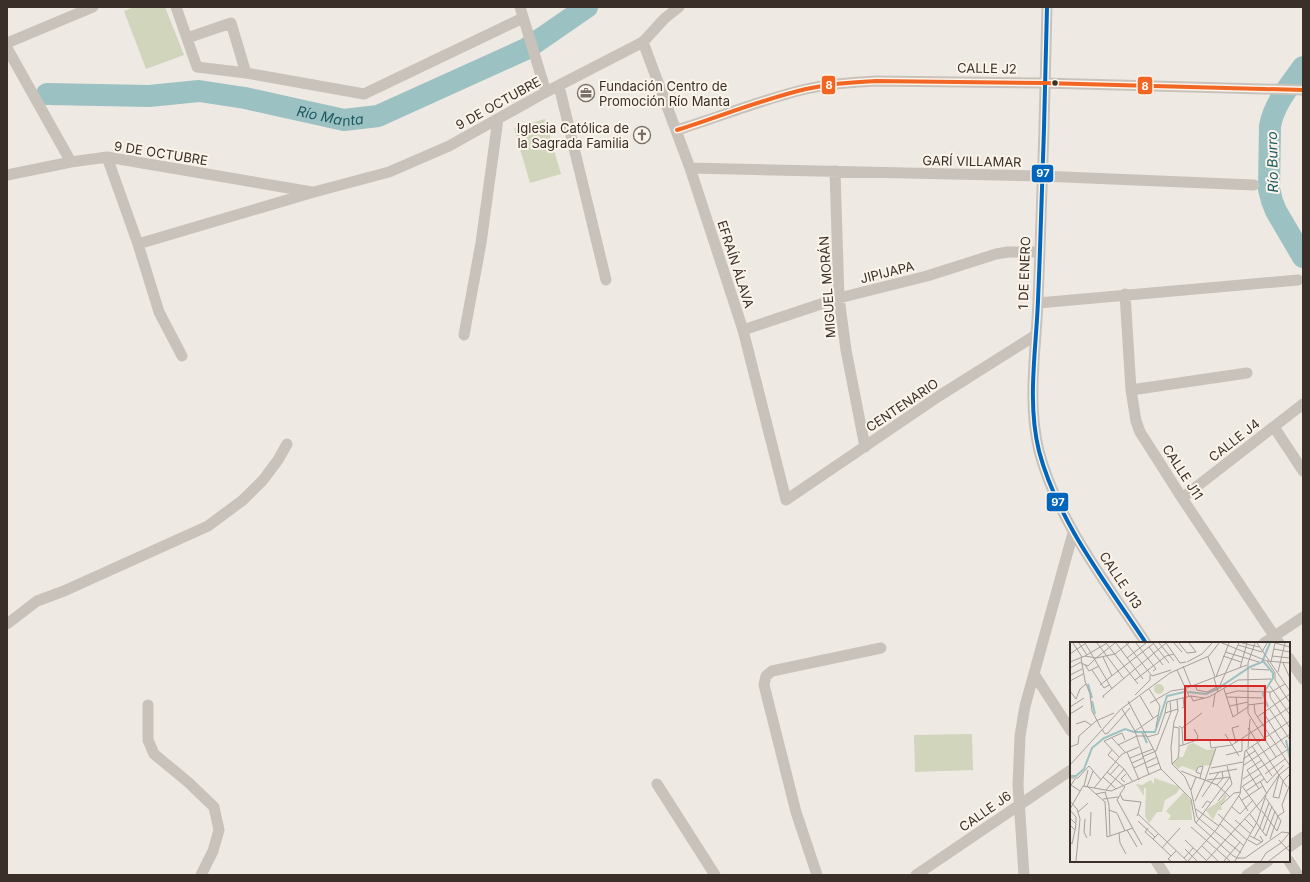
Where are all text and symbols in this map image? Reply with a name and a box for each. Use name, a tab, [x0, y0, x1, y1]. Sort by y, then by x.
street label: CALLE J2	[957, 59, 1017, 77]
street label: 9 DE OCTUBRE	[453, 73, 543, 133]
line badge: 8	[821, 75, 836, 95]
line badge: 8	[1137, 76, 1153, 95]
place label: Fundación Centro de Promoción Río Manta	[599, 78, 730, 109]
text: 8	[825, 78, 833, 92]
unlabelled marker	[1050, 78, 1060, 88]
text: 8	[1141, 79, 1149, 93]
office icon: Fundación Centro de Promoción Río Manta	[576, 83, 596, 103]
water label: Río Manta	[295, 101, 365, 129]
place label: Iglesia Católica de la Sagrada Familia	[517, 120, 629, 151]
church icon: Iglesia Católica de la Sagrada Familia	[632, 125, 652, 145]
water label: Río Burro	[1263, 131, 1281, 193]
street label: 9 DE OCTUBRE	[113, 138, 209, 168]
street label: GARÍ VILLAMAR	[922, 152, 1022, 170]
line badge: 97	[1031, 164, 1054, 183]
text: 97	[1036, 166, 1050, 180]
street label: EFRAÍN ÁLAVA	[714, 218, 758, 310]
street label: MIGUEL MORÁN	[815, 235, 839, 339]
street label: 1 DE ENERO	[1015, 236, 1033, 310]
street label: JIPIJAPA	[858, 258, 916, 286]
street label: CENTENARIO	[863, 375, 941, 435]
street label: CALLE J4	[1205, 415, 1263, 465]
street label: CALLE J11	[1159, 441, 1207, 503]
line badge: 97	[1046, 492, 1069, 512]
text: 97	[1051, 495, 1065, 509]
street label: CALLE J13	[1096, 549, 1146, 611]
inset map	[1070, 642, 1290, 862]
street label: CALLE J6	[956, 787, 1014, 835]

